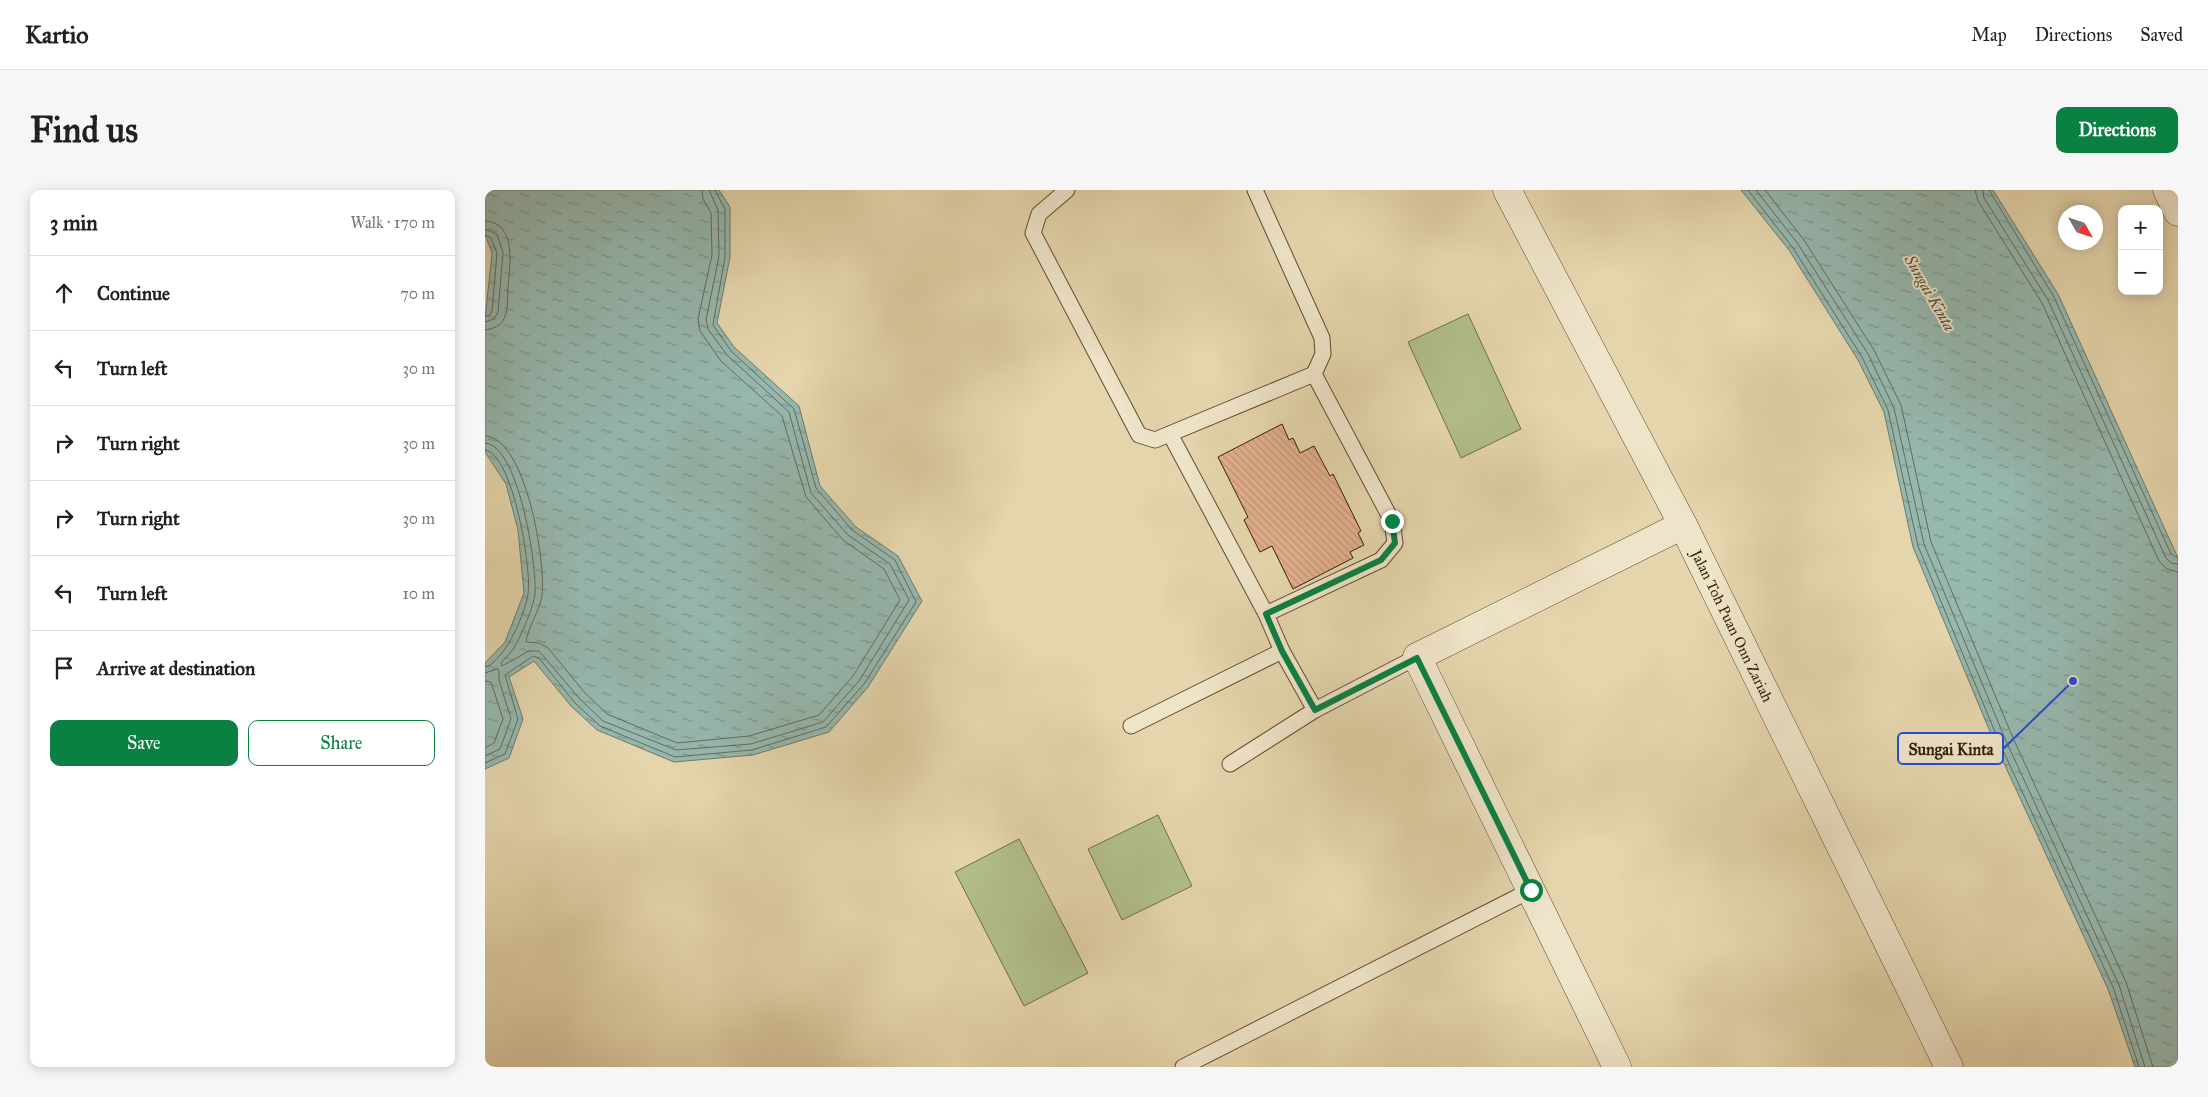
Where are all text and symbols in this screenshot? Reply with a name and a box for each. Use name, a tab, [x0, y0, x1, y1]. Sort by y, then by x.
text: Kartio	[25, 20, 88, 50]
text: Map	[1971, 24, 2007, 46]
text: Directions	[2035, 24, 2112, 46]
text: Saved	[2140, 24, 2183, 46]
button: Directions	[2056, 107, 2178, 153]
text: Find us	[30, 109, 138, 152]
north arrow	[2058, 205, 2103, 250]
map controls	[2118, 205, 2163, 295]
button: +	[2118, 205, 2163, 250]
text: 3 min	[50, 210, 98, 236]
text: Walk · 170 m	[351, 213, 435, 232]
button: −	[2118, 250, 2163, 295]
water label: Sungai Kinta	[1900, 251, 1960, 335]
icon: ahead	[50, 279, 78, 307]
text: Continue	[97, 282, 170, 305]
text: 70 m	[400, 284, 435, 303]
icon: left	[50, 354, 78, 382]
text: Turn left	[97, 357, 167, 380]
text: 30 m	[402, 359, 435, 378]
icon: right	[50, 429, 78, 457]
text: Turn right	[97, 432, 180, 455]
text: 30 m	[402, 434, 435, 453]
icon: right	[50, 504, 78, 532]
text: Turn right	[97, 507, 180, 530]
text: 30 m	[402, 509, 435, 528]
route end	[1381, 510, 1404, 533]
street label: Jalan Toh Puan Onn Zariah	[1685, 545, 1777, 706]
icon: left	[50, 579, 78, 607]
text: Turn left	[97, 582, 167, 605]
text: 10 m	[403, 584, 435, 603]
icon: arrive	[50, 654, 78, 682]
text: Arrive at destination	[97, 657, 255, 680]
button: Save	[50, 720, 238, 766]
button: Share	[248, 720, 435, 766]
callout: Sungai Kinta	[1898, 733, 2003, 764]
text: Sungai Kinta	[1908, 740, 1995, 760]
route start	[1520, 879, 1543, 902]

